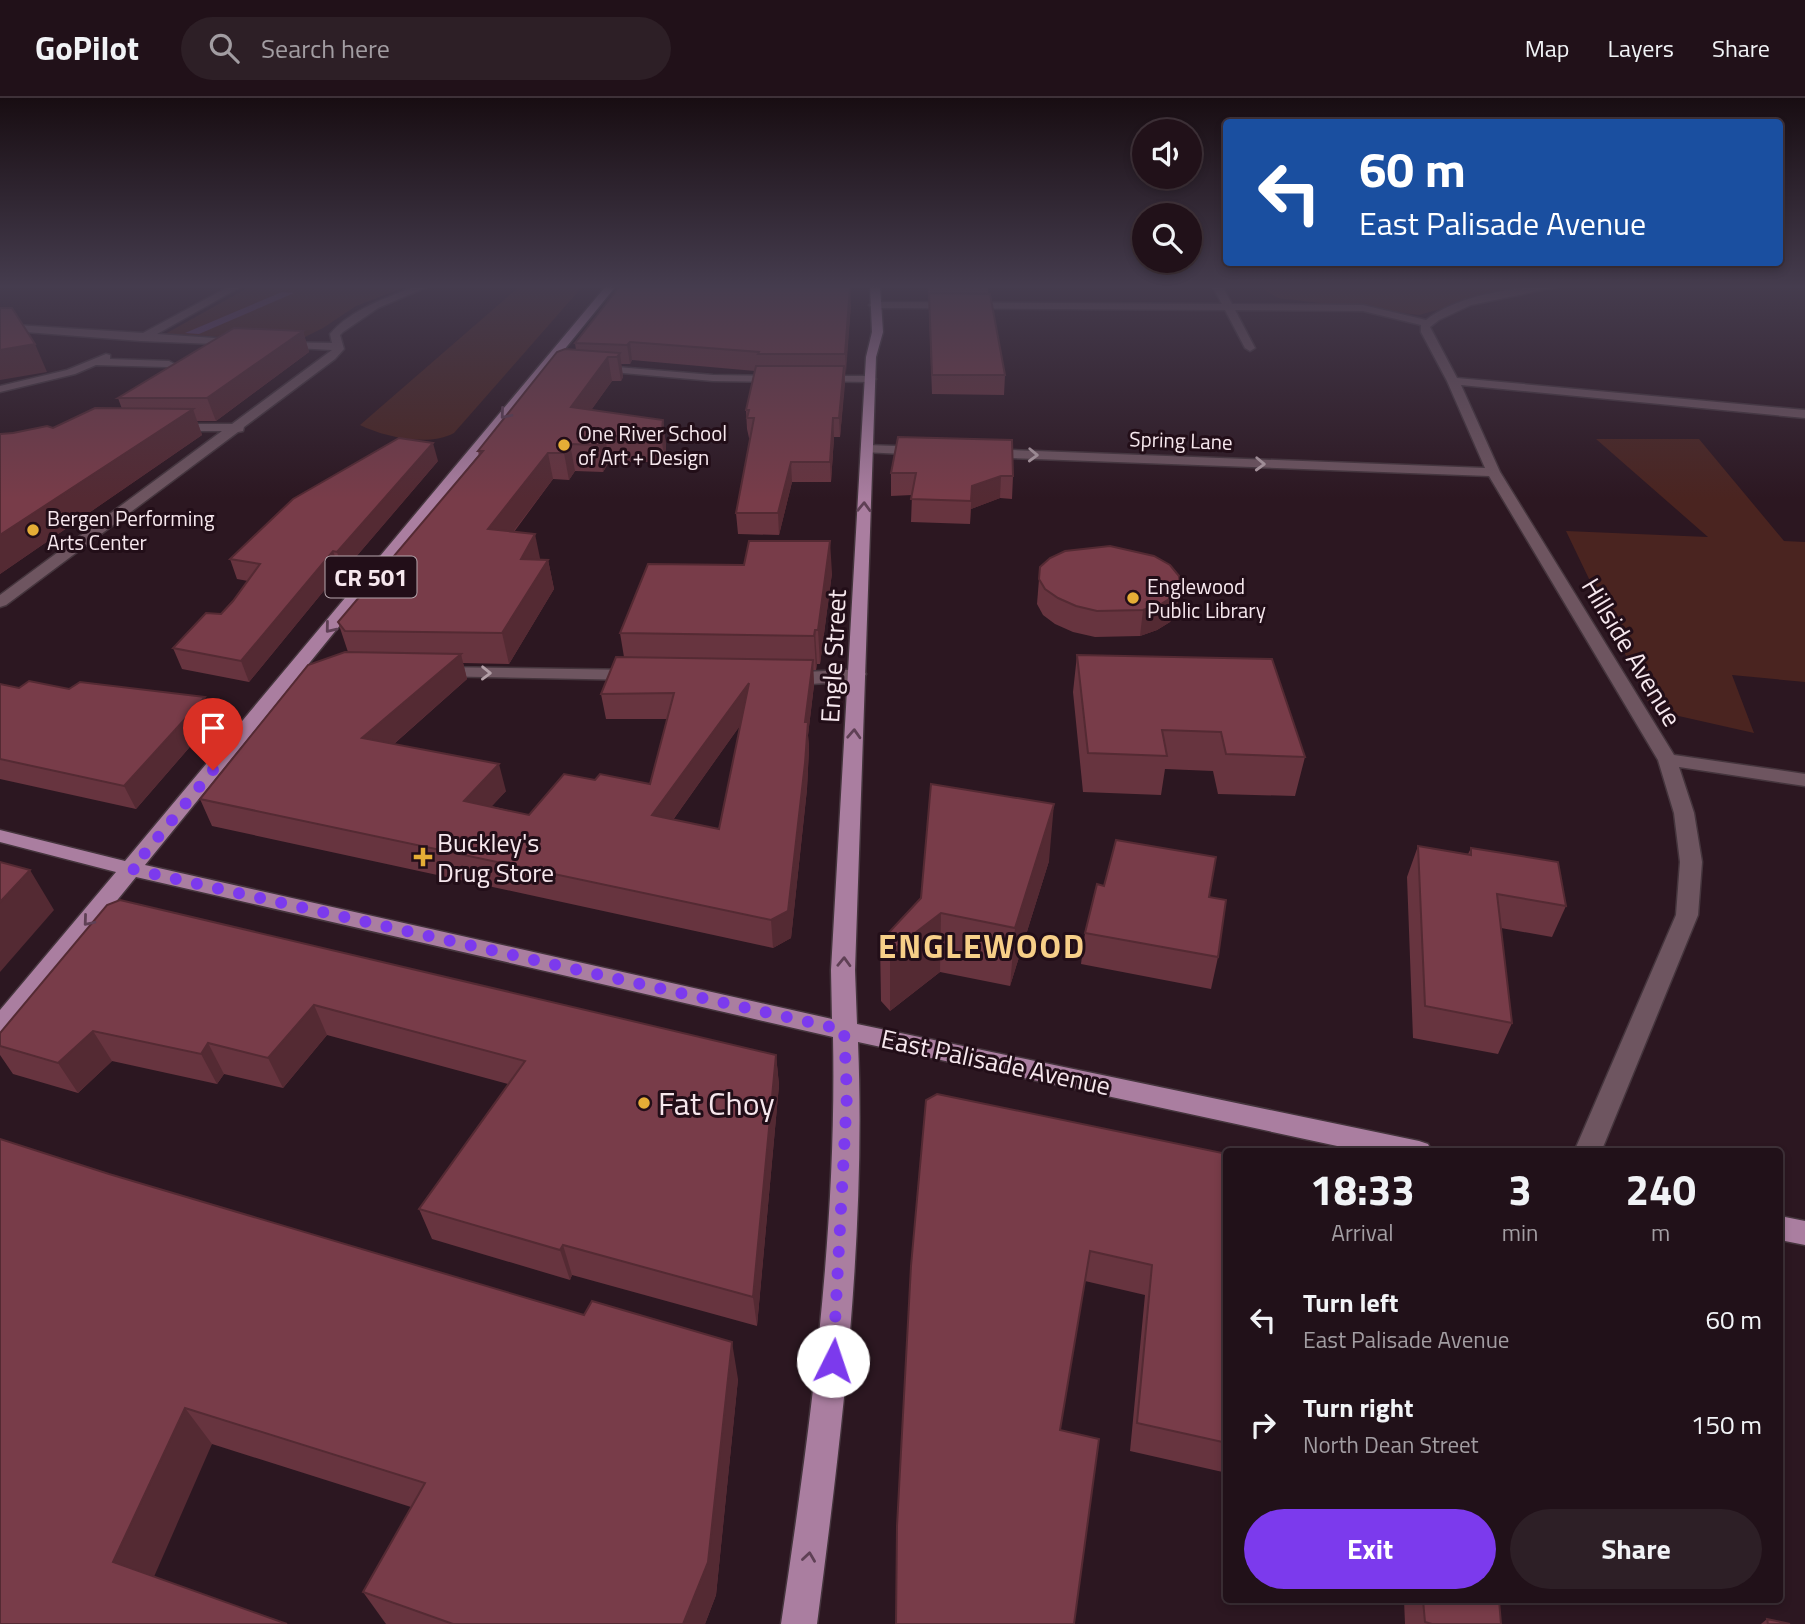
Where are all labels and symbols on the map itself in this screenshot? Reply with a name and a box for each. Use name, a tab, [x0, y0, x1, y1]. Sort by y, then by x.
one-way arrow	[501, 406, 513, 419]
place label: One River School of Art + Design	[578, 417, 727, 473]
street label: Spring Lane	[1129, 422, 1233, 458]
marker: One River School of Art + Design	[556, 437, 572, 453]
one-way arrow	[1028, 447, 1039, 462]
one-way arrow	[1255, 456, 1266, 471]
one-way arrow	[857, 501, 872, 512]
place label: Bergen Performing Arts Center	[47, 502, 215, 558]
marker: Bergen Performing Arts Center	[25, 522, 41, 538]
road number: CR 501	[326, 556, 416, 598]
place label: Englewood Public Library	[1147, 570, 1266, 626]
street label: Hillside Avenue	[1572, 570, 1692, 734]
street label: Engle Street	[810, 588, 856, 724]
marker: Englewood Public Library	[1125, 590, 1141, 606]
one-way arrow	[325, 620, 338, 632]
one-way arrow	[481, 665, 492, 680]
pin	[183, 698, 243, 770]
one-way arrow	[846, 729, 861, 740]
place label: Buckley's Drug Store	[437, 823, 554, 892]
marker: Buckley's Drug Store	[415, 849, 431, 865]
one-way arrow	[83, 914, 96, 926]
district label: ENGLEWOOD	[878, 921, 1086, 971]
one-way arrow	[836, 956, 851, 967]
street label: East Palisade Avenue	[878, 1019, 1114, 1105]
place label: Fat Choy	[658, 1079, 775, 1127]
marker: Fat Choy	[636, 1095, 652, 1111]
position arrow	[796, 1324, 870, 1398]
one-way arrow	[802, 1551, 817, 1562]

